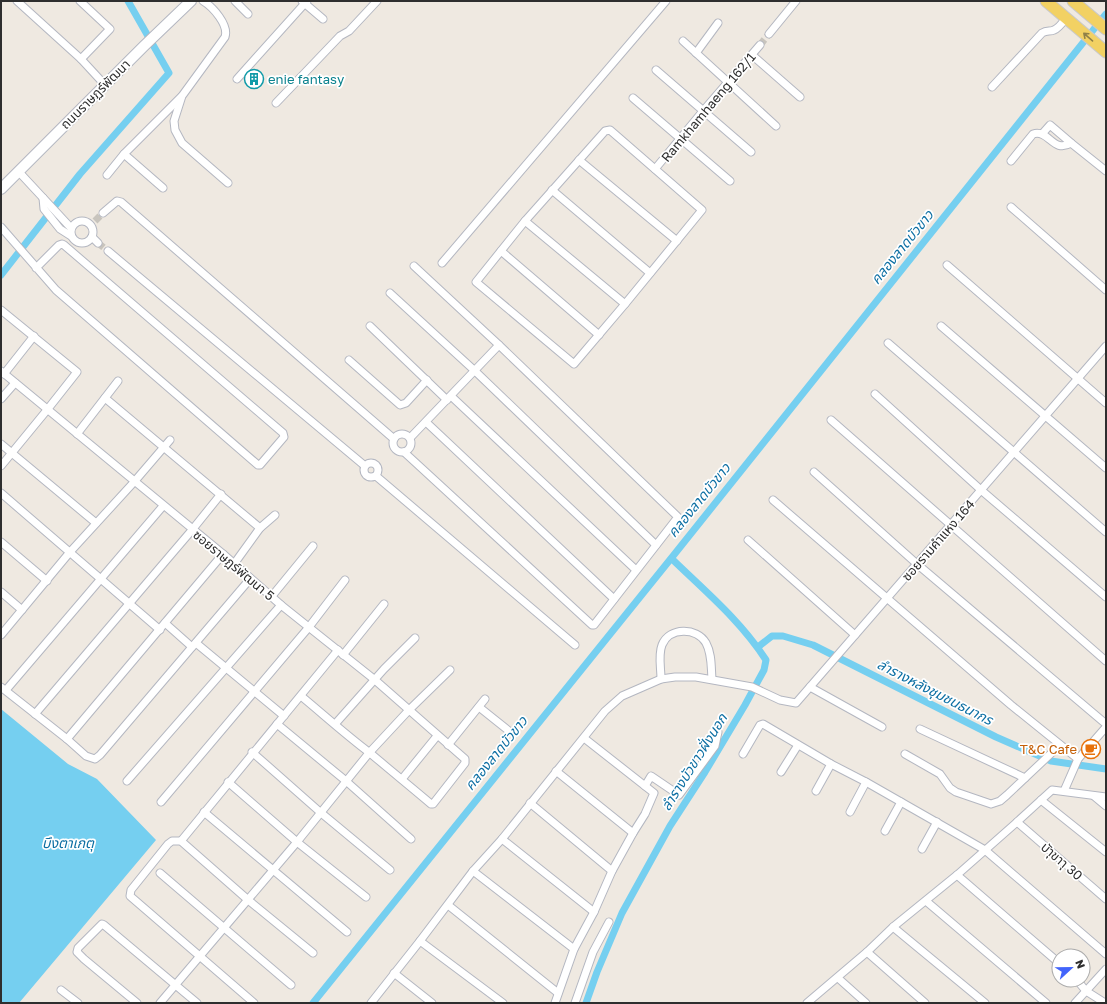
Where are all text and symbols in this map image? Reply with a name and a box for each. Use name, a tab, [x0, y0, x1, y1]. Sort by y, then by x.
one-way arrow	[1083, 33, 1094, 42]
street label: Ramkhamhaeng 162/1	[657, 49, 759, 165]
street label: ถนนราษฏร์พัฒนา	[57, 56, 133, 132]
building icon: enie fantasy	[243, 68, 265, 90]
place label: enie fantasy	[268, 71, 345, 87]
water label: คลองลาดบัวขาว	[867, 205, 937, 287]
water label: คลองลาดบัวขาว	[664, 458, 734, 540]
street label: ซอยรามคำแหง 164	[898, 496, 978, 584]
street label: ซอยราษฎร์พัฒนา 5	[190, 526, 278, 604]
water label: ลำรางหลังชุมชนธนากร	[874, 655, 997, 729]
water label: ลำรางบัวขาวฝั่งนอก	[657, 709, 730, 813]
water label: คลองลาดบัวขาว	[461, 711, 531, 793]
cafe icon: T&C Cafe	[1080, 738, 1102, 760]
place label: T&C Cafe	[1020, 741, 1077, 757]
water label: บึงตาเกตุ	[42, 834, 95, 852]
street label: บัาุขาาุ 30	[1038, 839, 1086, 883]
north arrow	[1051, 948, 1091, 988]
text: N	[1073, 958, 1088, 970]

